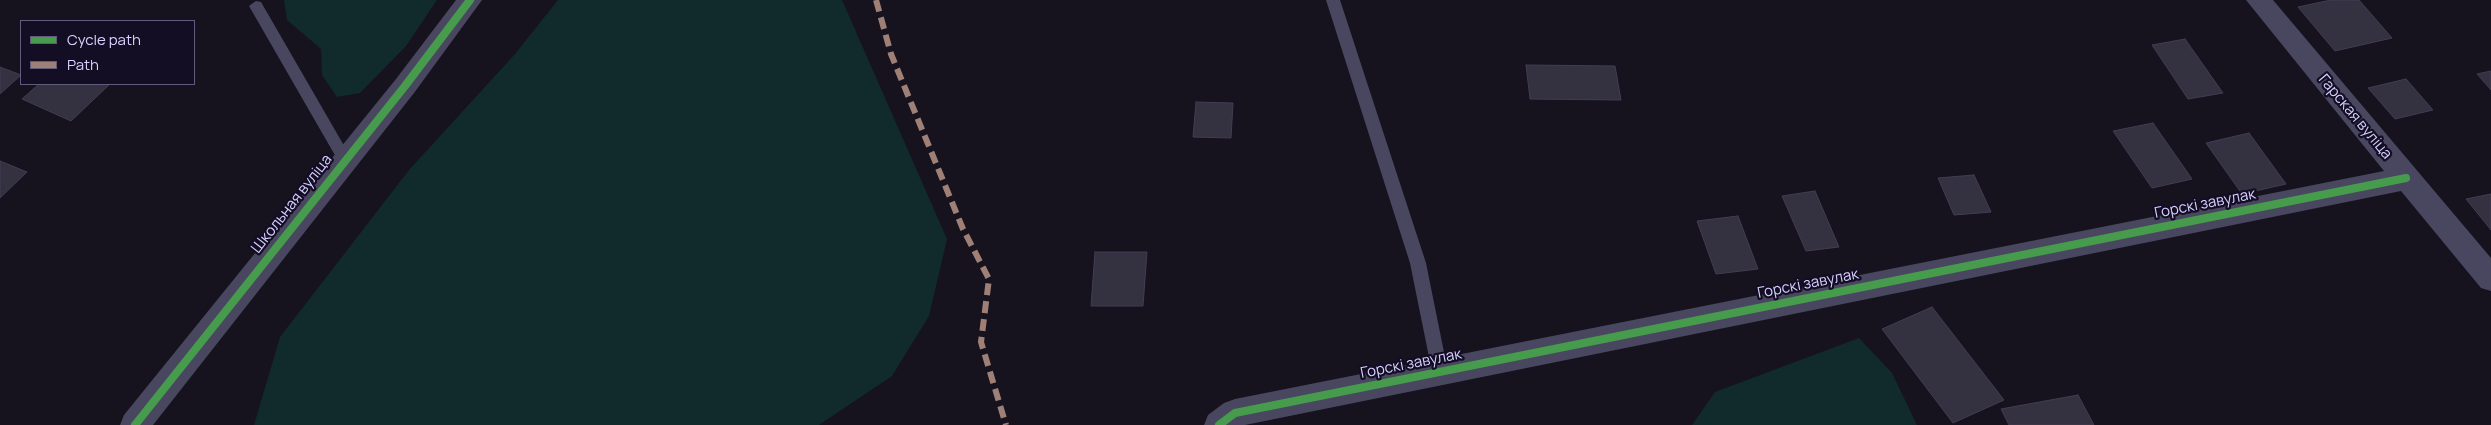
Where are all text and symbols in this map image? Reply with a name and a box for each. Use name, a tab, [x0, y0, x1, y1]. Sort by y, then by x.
legend	[20, 20, 195, 85]
text: Cycle path	[67, 29, 141, 50]
text: Path	[67, 54, 99, 75]
street label: Гарская вуліца	[2314, 71, 2396, 163]
street label: Школьная вуліца	[248, 151, 336, 257]
street label: Горскі завулак	[2153, 185, 2257, 223]
street label: Горскі завулак	[1756, 265, 1860, 303]
street label: Горскі завулак	[1359, 345, 1463, 383]

